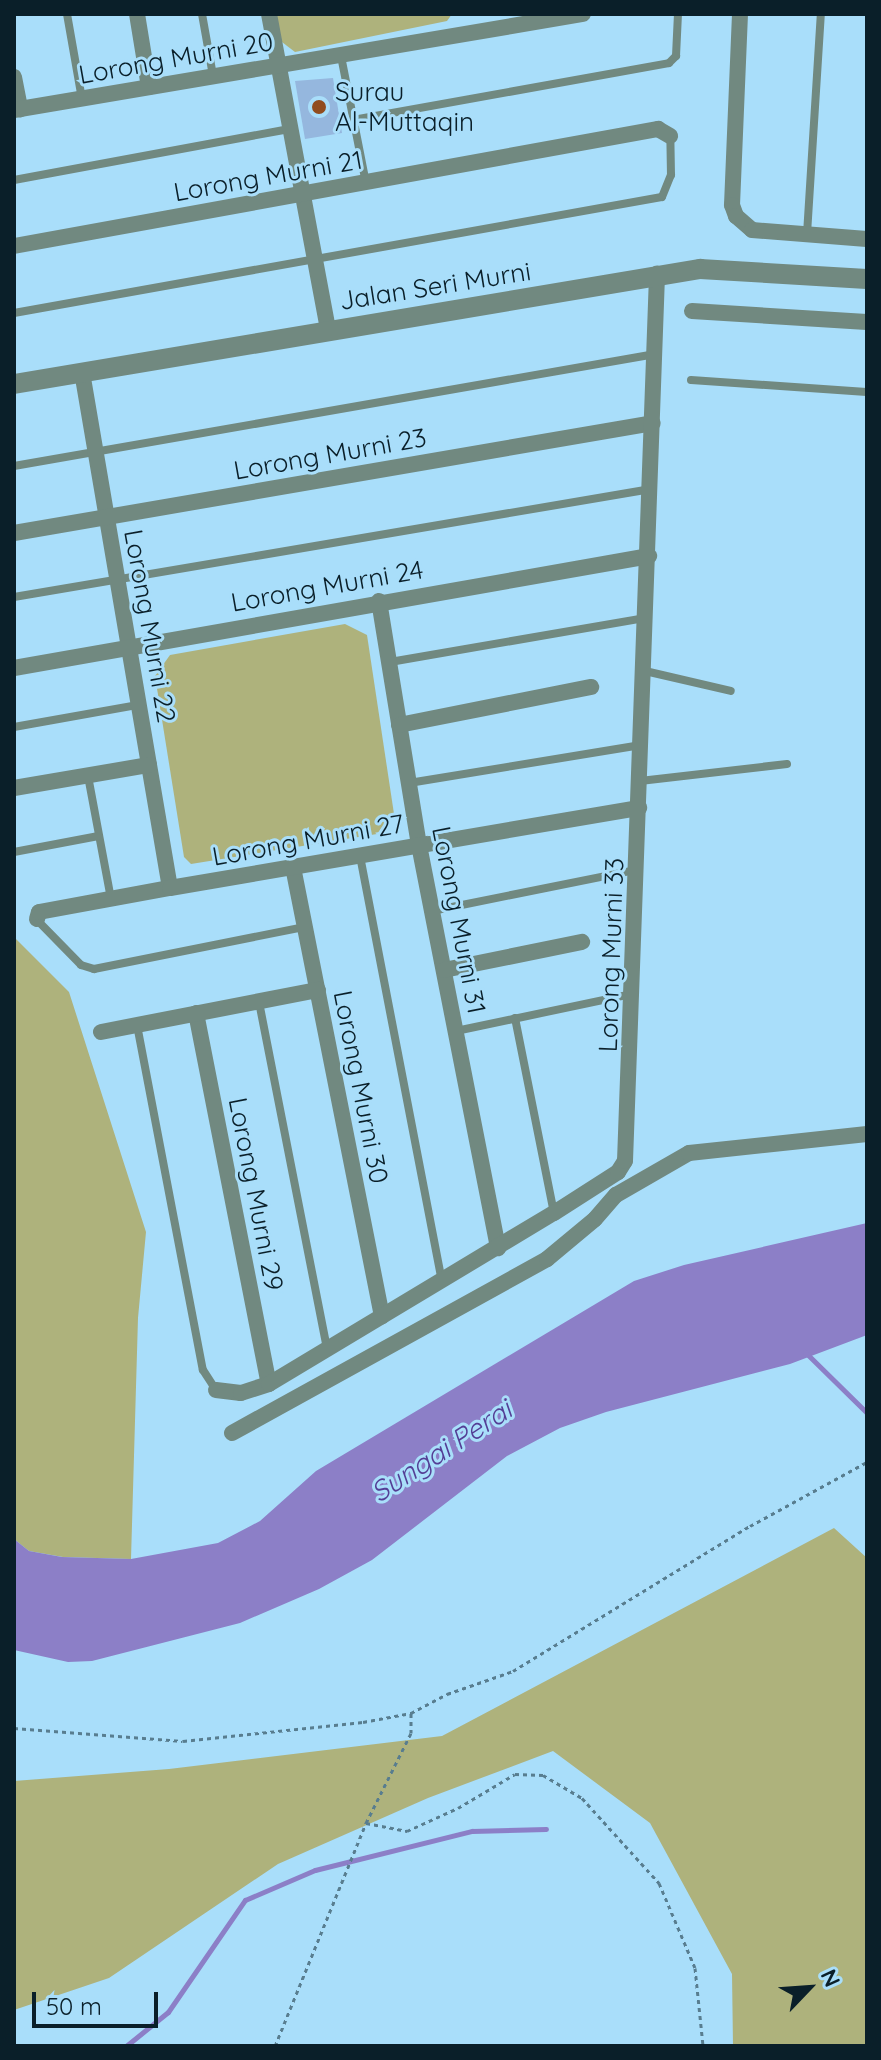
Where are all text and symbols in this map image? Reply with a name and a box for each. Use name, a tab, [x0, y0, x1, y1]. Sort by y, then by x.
street label: Lorong Murni 20	[76, 26, 276, 90]
place label: Surau Al-Muttaqin	[335, 76, 474, 138]
marker: Surau Al-Muttaqin	[310, 98, 328, 116]
street label: Lorong Murni 21	[171, 144, 365, 208]
street label: Jalan Seri Murni	[337, 255, 533, 317]
street label: Lorong Murni 23	[231, 422, 429, 486]
street label: Lorong Murni 22	[118, 527, 182, 725]
street label: Lorong Murni 24	[228, 554, 426, 618]
street label: Lorong Murni 27	[210, 808, 406, 872]
street label: Lorong Murni 31	[426, 824, 492, 1016]
street label: Lorong Murni 33	[592, 857, 630, 1053]
street label: Lorong Murni 30	[327, 988, 395, 1186]
street label: Lorong Murni 29	[222, 1095, 290, 1293]
water label: Sungai Perai	[364, 1393, 518, 1509]
north arrow	[769, 1948, 849, 2028]
text: N	[815, 1965, 847, 1991]
scale bar	[36, 1976, 162, 2026]
text: 50 m	[46, 1991, 102, 2021]

